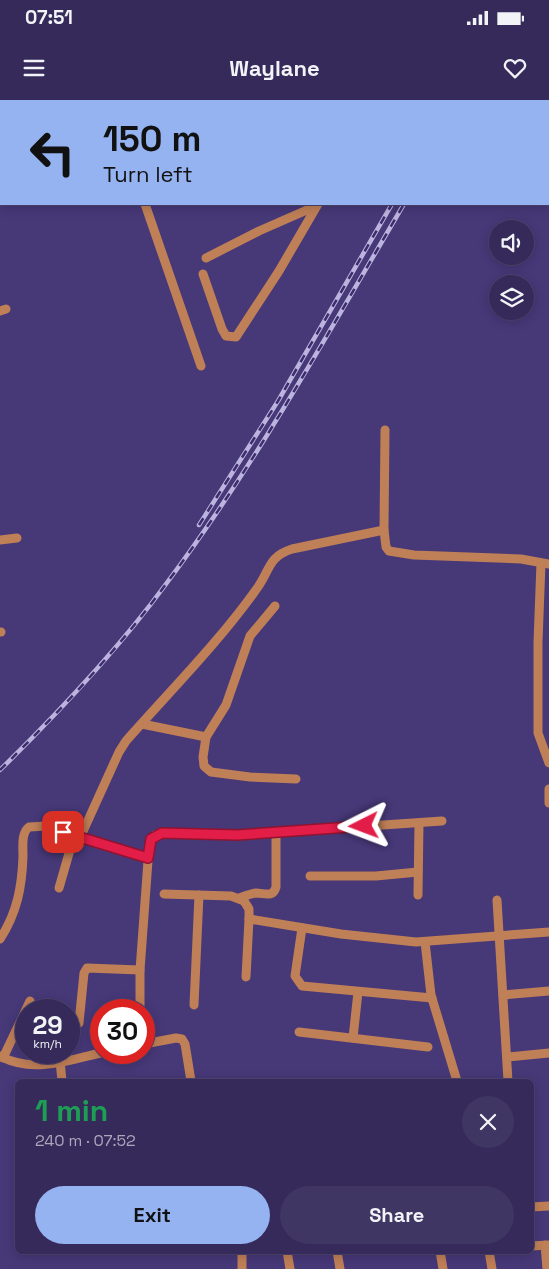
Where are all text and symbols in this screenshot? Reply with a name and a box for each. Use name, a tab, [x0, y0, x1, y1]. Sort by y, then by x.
text: 07:51	[25, 5, 73, 30]
icon: menu	[20, 54, 48, 82]
text: Waylane	[229, 54, 320, 82]
icon: heart	[501, 54, 529, 82]
text: 150 m	[103, 117, 201, 161]
icon: left	[20, 120, 85, 185]
text: Turn left	[103, 160, 193, 188]
map controls	[489, 220, 534, 320]
button: sound	[489, 220, 534, 265]
button: layers	[489, 275, 534, 320]
position arrow	[337, 799, 389, 851]
pin	[42, 811, 84, 853]
icon: arrive	[49, 818, 77, 846]
speed limit sign: 30	[90, 999, 155, 1064]
text: 29	[32, 1009, 63, 1041]
text: km/h	[33, 1036, 62, 1052]
text: 1 min	[35, 1091, 108, 1130]
button: close	[462, 1096, 514, 1148]
text: 240 m · 07:52	[35, 1130, 136, 1151]
button: Exit	[35, 1186, 270, 1244]
button: Share	[280, 1186, 514, 1244]

